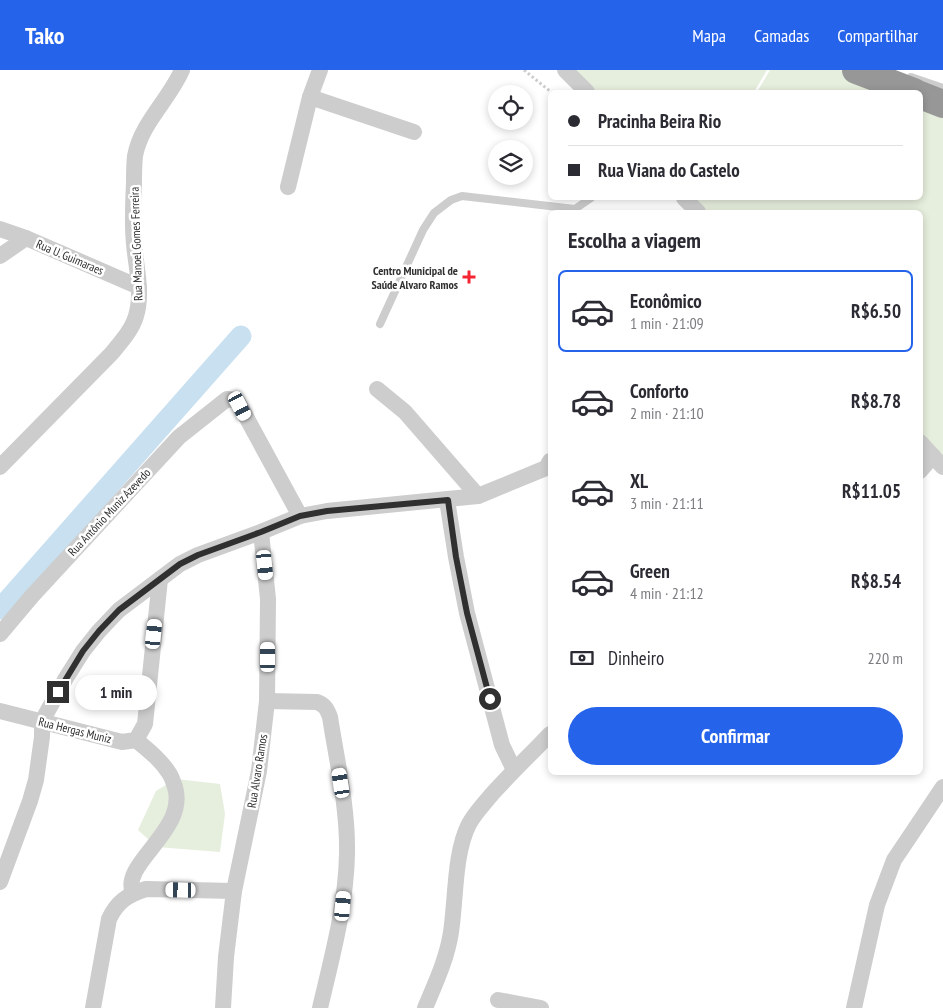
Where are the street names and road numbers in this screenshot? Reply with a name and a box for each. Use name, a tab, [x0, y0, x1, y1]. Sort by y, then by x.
street label: Rua Manoel Gomes Ferreira	[127, 187, 145, 301]
street label: Rua U. Guimaraes	[34, 236, 106, 278]
street label: Rua Antônio Muniz Azevedo	[65, 465, 153, 559]
street label: Rua Hergas Muniz	[37, 714, 113, 746]
street label: Rua Alvaro Ramos	[244, 733, 270, 809]

